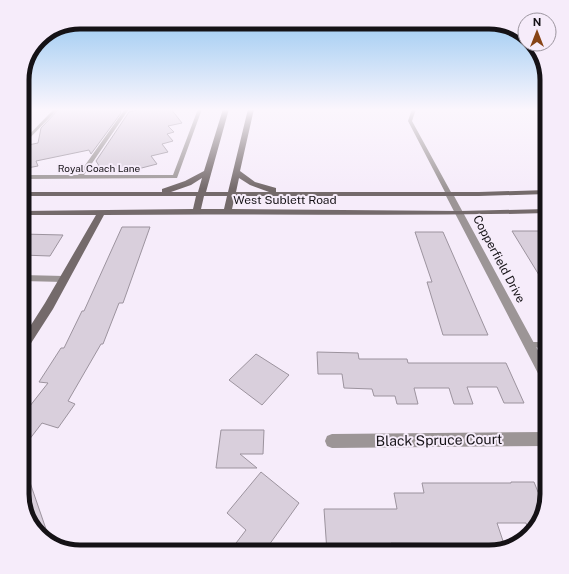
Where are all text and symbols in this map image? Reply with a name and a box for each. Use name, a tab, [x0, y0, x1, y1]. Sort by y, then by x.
north arrow	[517, 12, 557, 52]
text: N	[533, 16, 541, 28]
street label: Royal Coach Lane	[58, 162, 141, 174]
street label: West Sublett Road	[233, 193, 337, 207]
street label: Copperfield Drive	[470, 213, 528, 305]
street label: Black Spruce Court	[376, 431, 502, 449]

